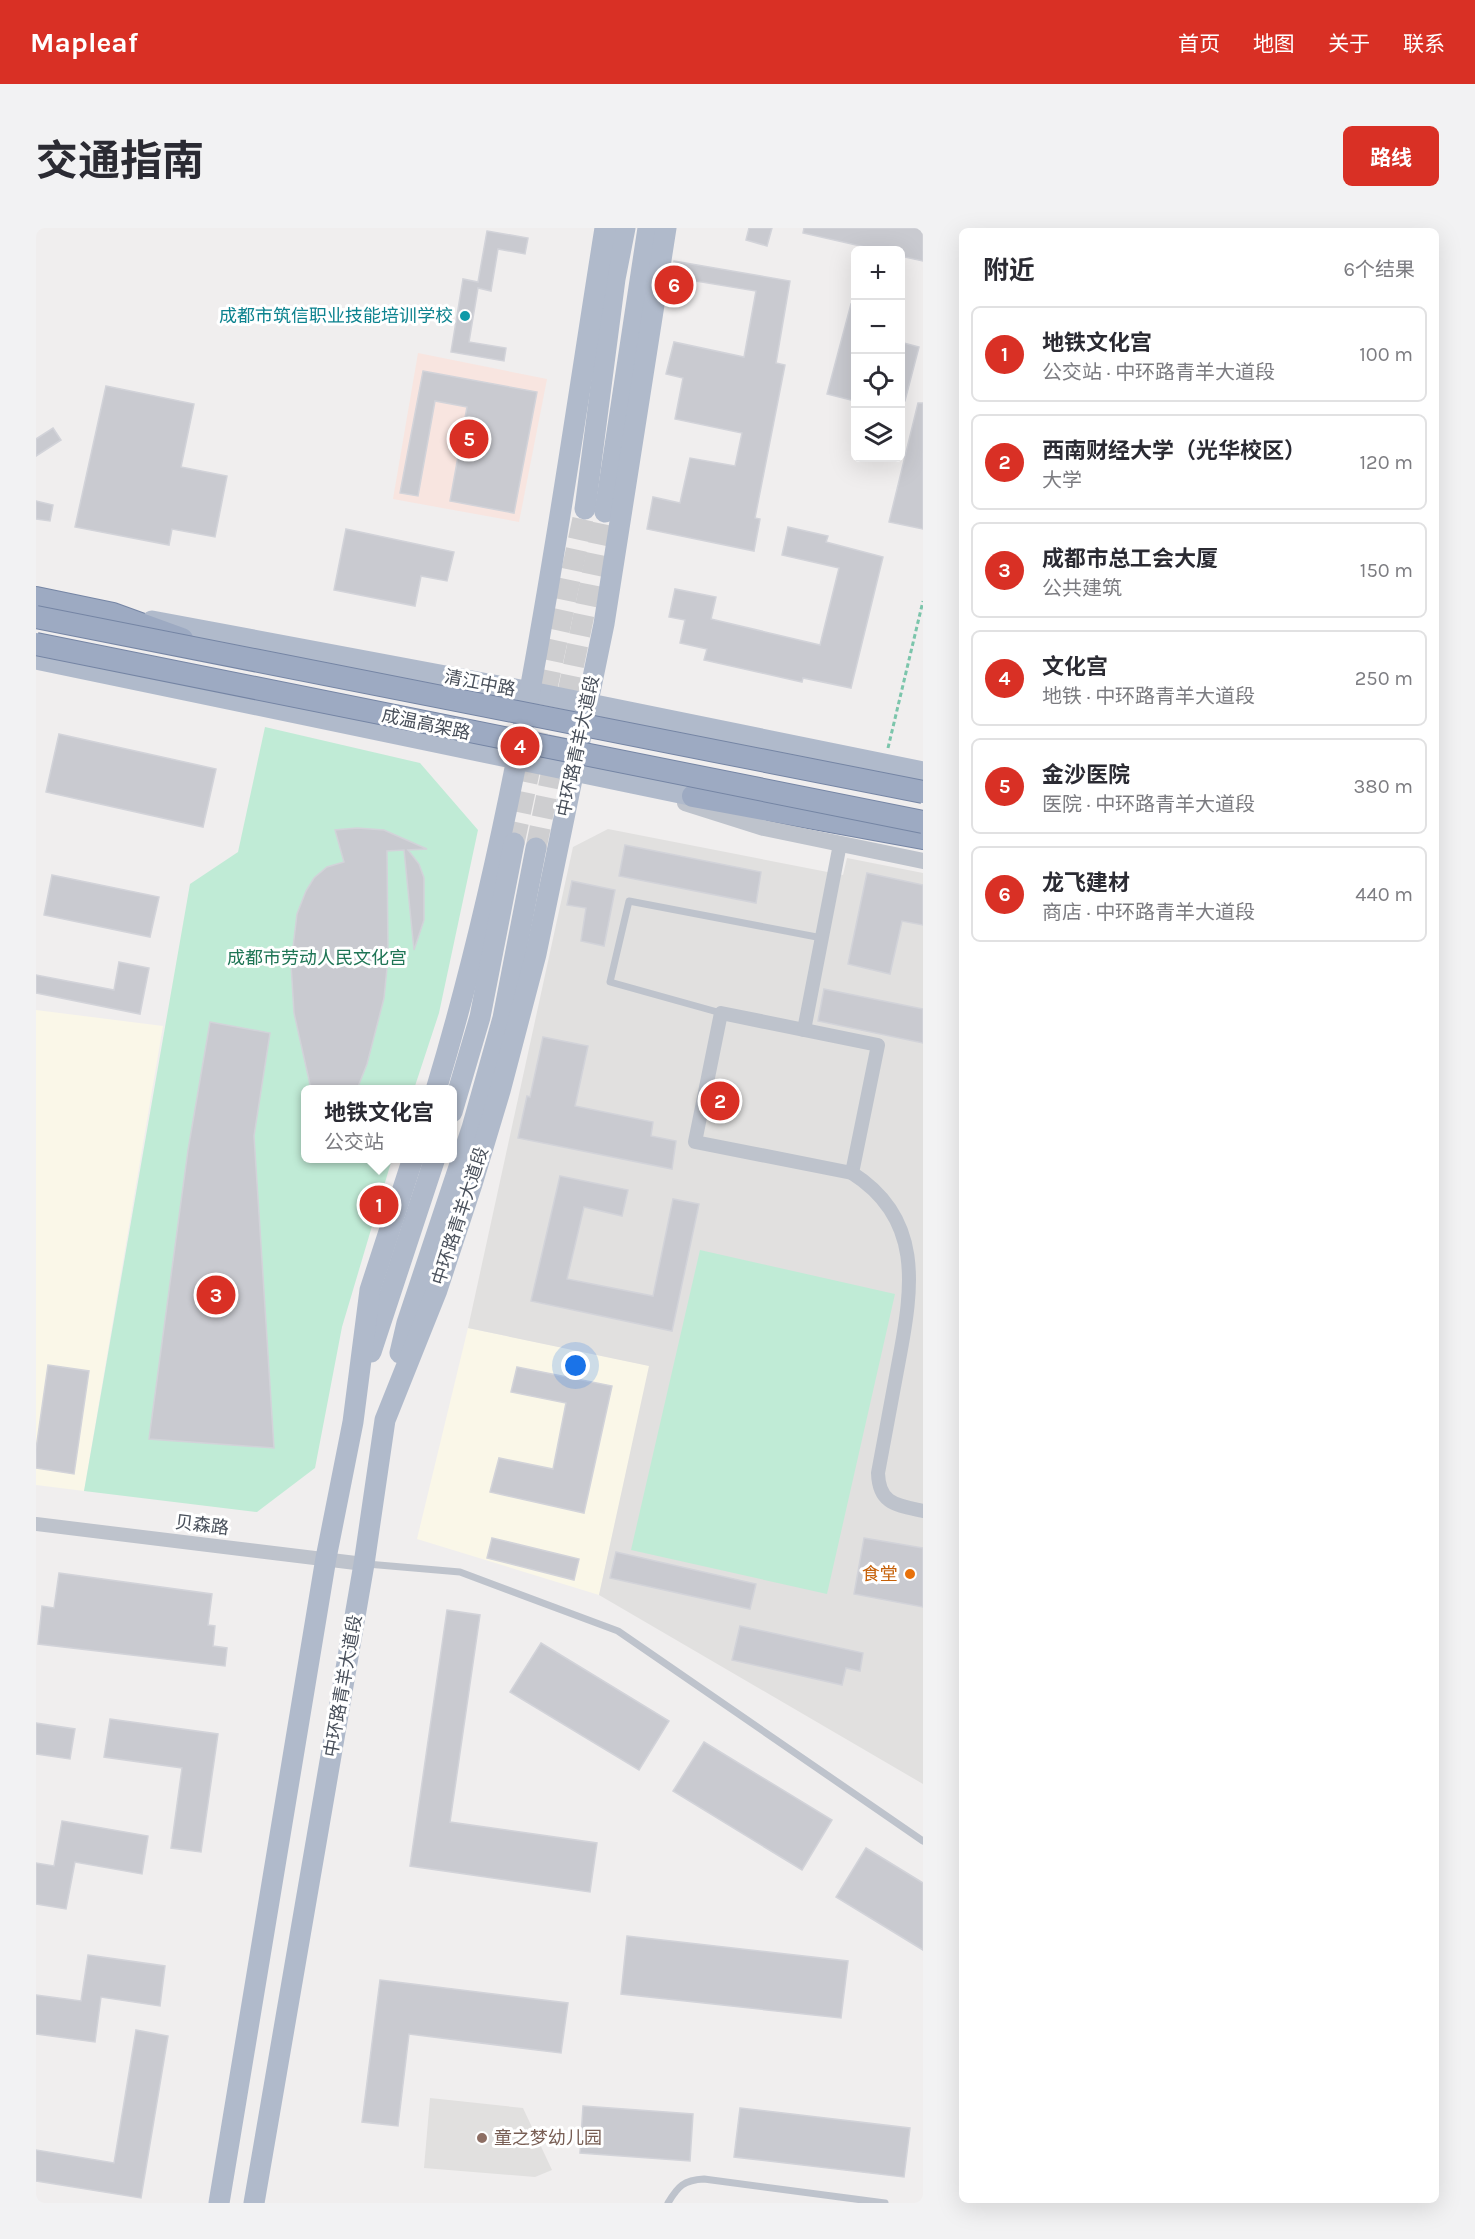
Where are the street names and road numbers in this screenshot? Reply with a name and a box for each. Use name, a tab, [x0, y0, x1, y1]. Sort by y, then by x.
street label: 清江中路	[443, 665, 517, 701]
street label: 中环路青羊大道段	[552, 673, 604, 819]
street label: 成温高架路	[380, 704, 472, 744]
street label: 中环路青羊大道段	[427, 1144, 493, 1288]
street label: 贝森路	[174, 1511, 230, 1539]
street label: 中环路青羊大道段	[320, 1613, 366, 1759]

